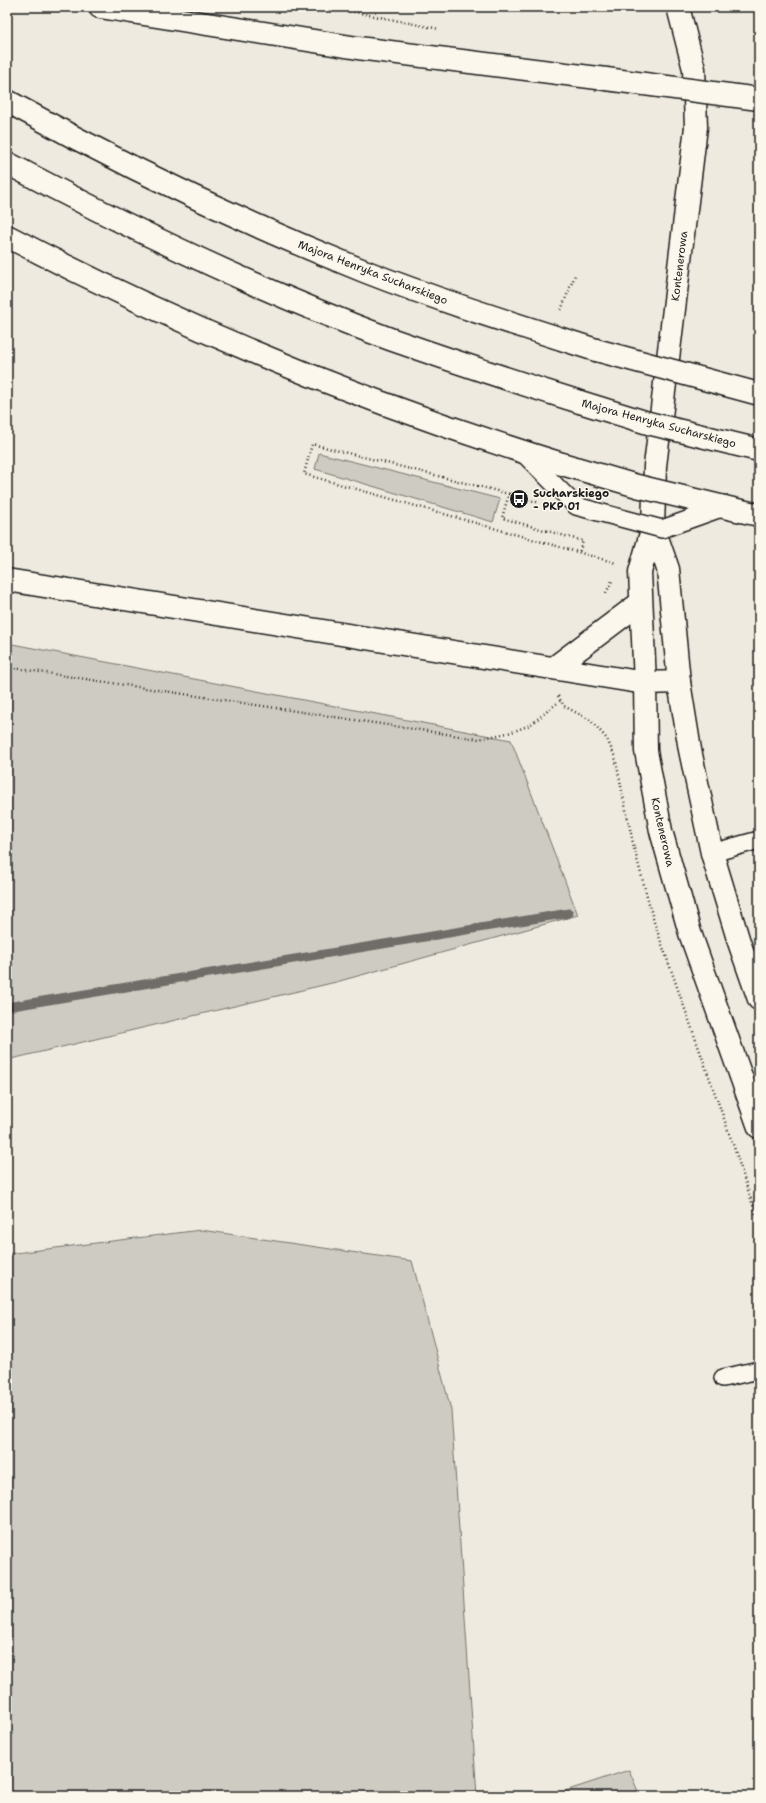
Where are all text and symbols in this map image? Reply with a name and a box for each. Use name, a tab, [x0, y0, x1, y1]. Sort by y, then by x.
street label: Kontenerowa	[668, 230, 691, 302]
street label: Majora Henryka Sucharskiego	[296, 237, 450, 308]
street label: Majora Henryka Sucharskiego	[580, 396, 738, 451]
place label: Sucharskiego - PKP 01	[533, 486, 609, 514]
bus stop icon: Sucharskiego - PKP 01	[508, 488, 530, 510]
street label: Kontenerowa	[647, 796, 678, 868]

